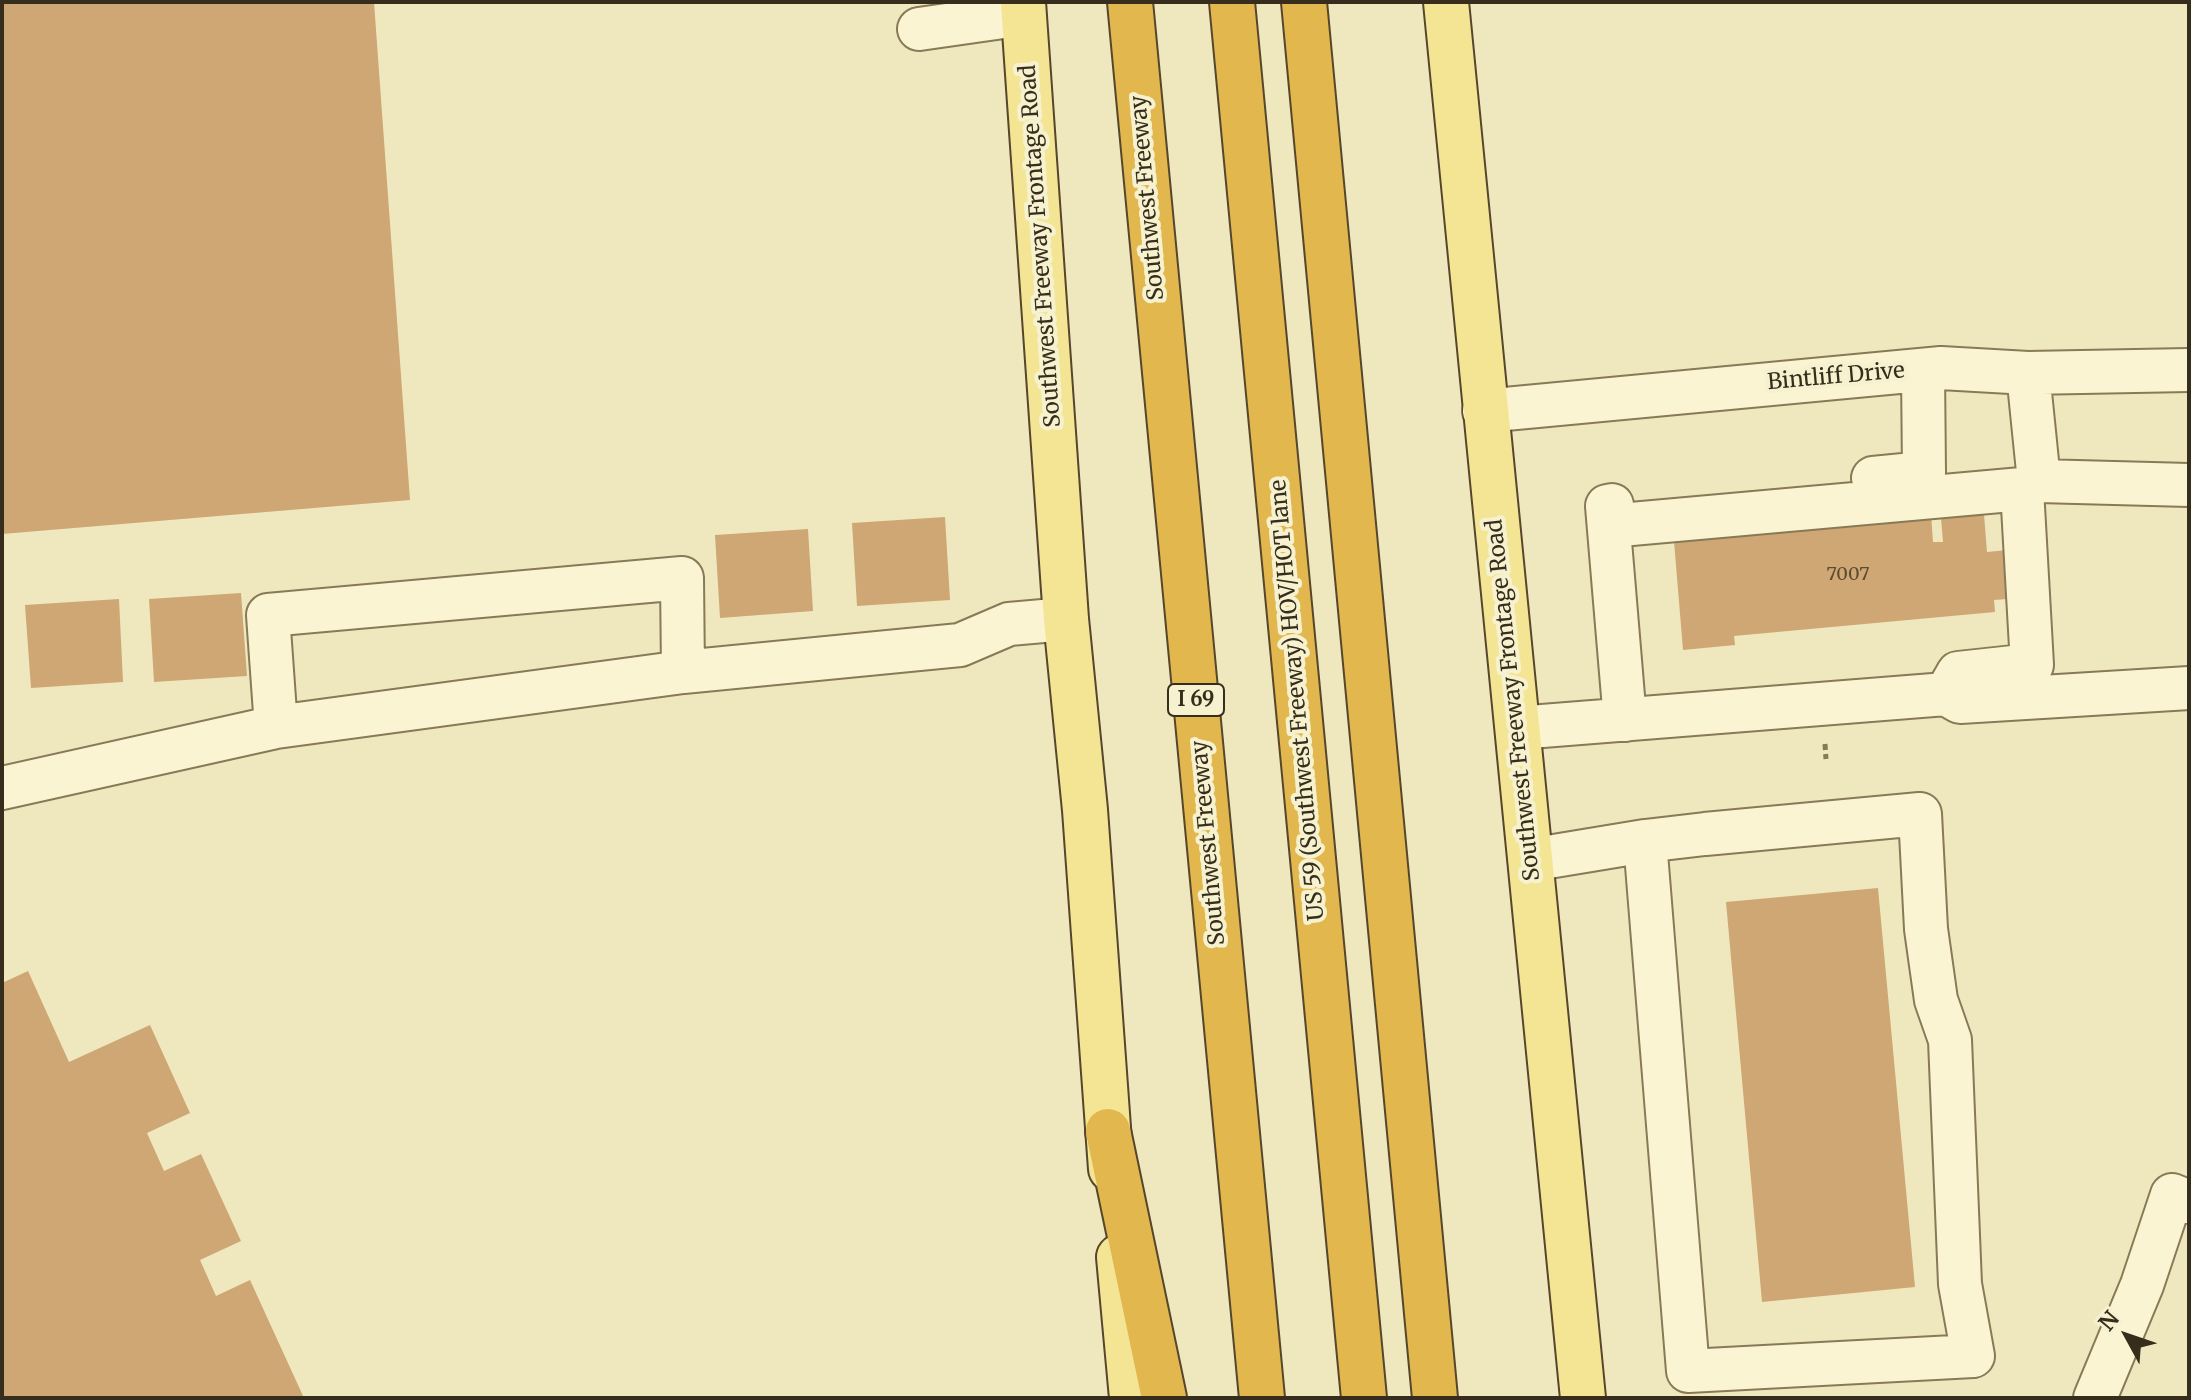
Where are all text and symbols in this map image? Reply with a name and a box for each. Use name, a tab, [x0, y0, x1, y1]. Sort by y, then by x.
street label: Southwest Freeway Frontage Road	[1015, 64, 1067, 428]
street label: Southwest Freeway	[1126, 94, 1170, 302]
street label: Bintliff Drive	[1766, 358, 1906, 396]
street label: US 59 (Southwest Freeway) HOV/HOT lane	[1266, 478, 1330, 922]
street label: Southwest Freeway Frontage Road	[1482, 518, 1546, 882]
house number: 7007	[1827, 564, 1869, 586]
road number: I 69	[1168, 684, 1224, 716]
street label: Southwest Freeway	[1187, 739, 1231, 947]
north arrow	[2087, 1296, 2167, 1376]
text: N	[2092, 1305, 2125, 1336]

